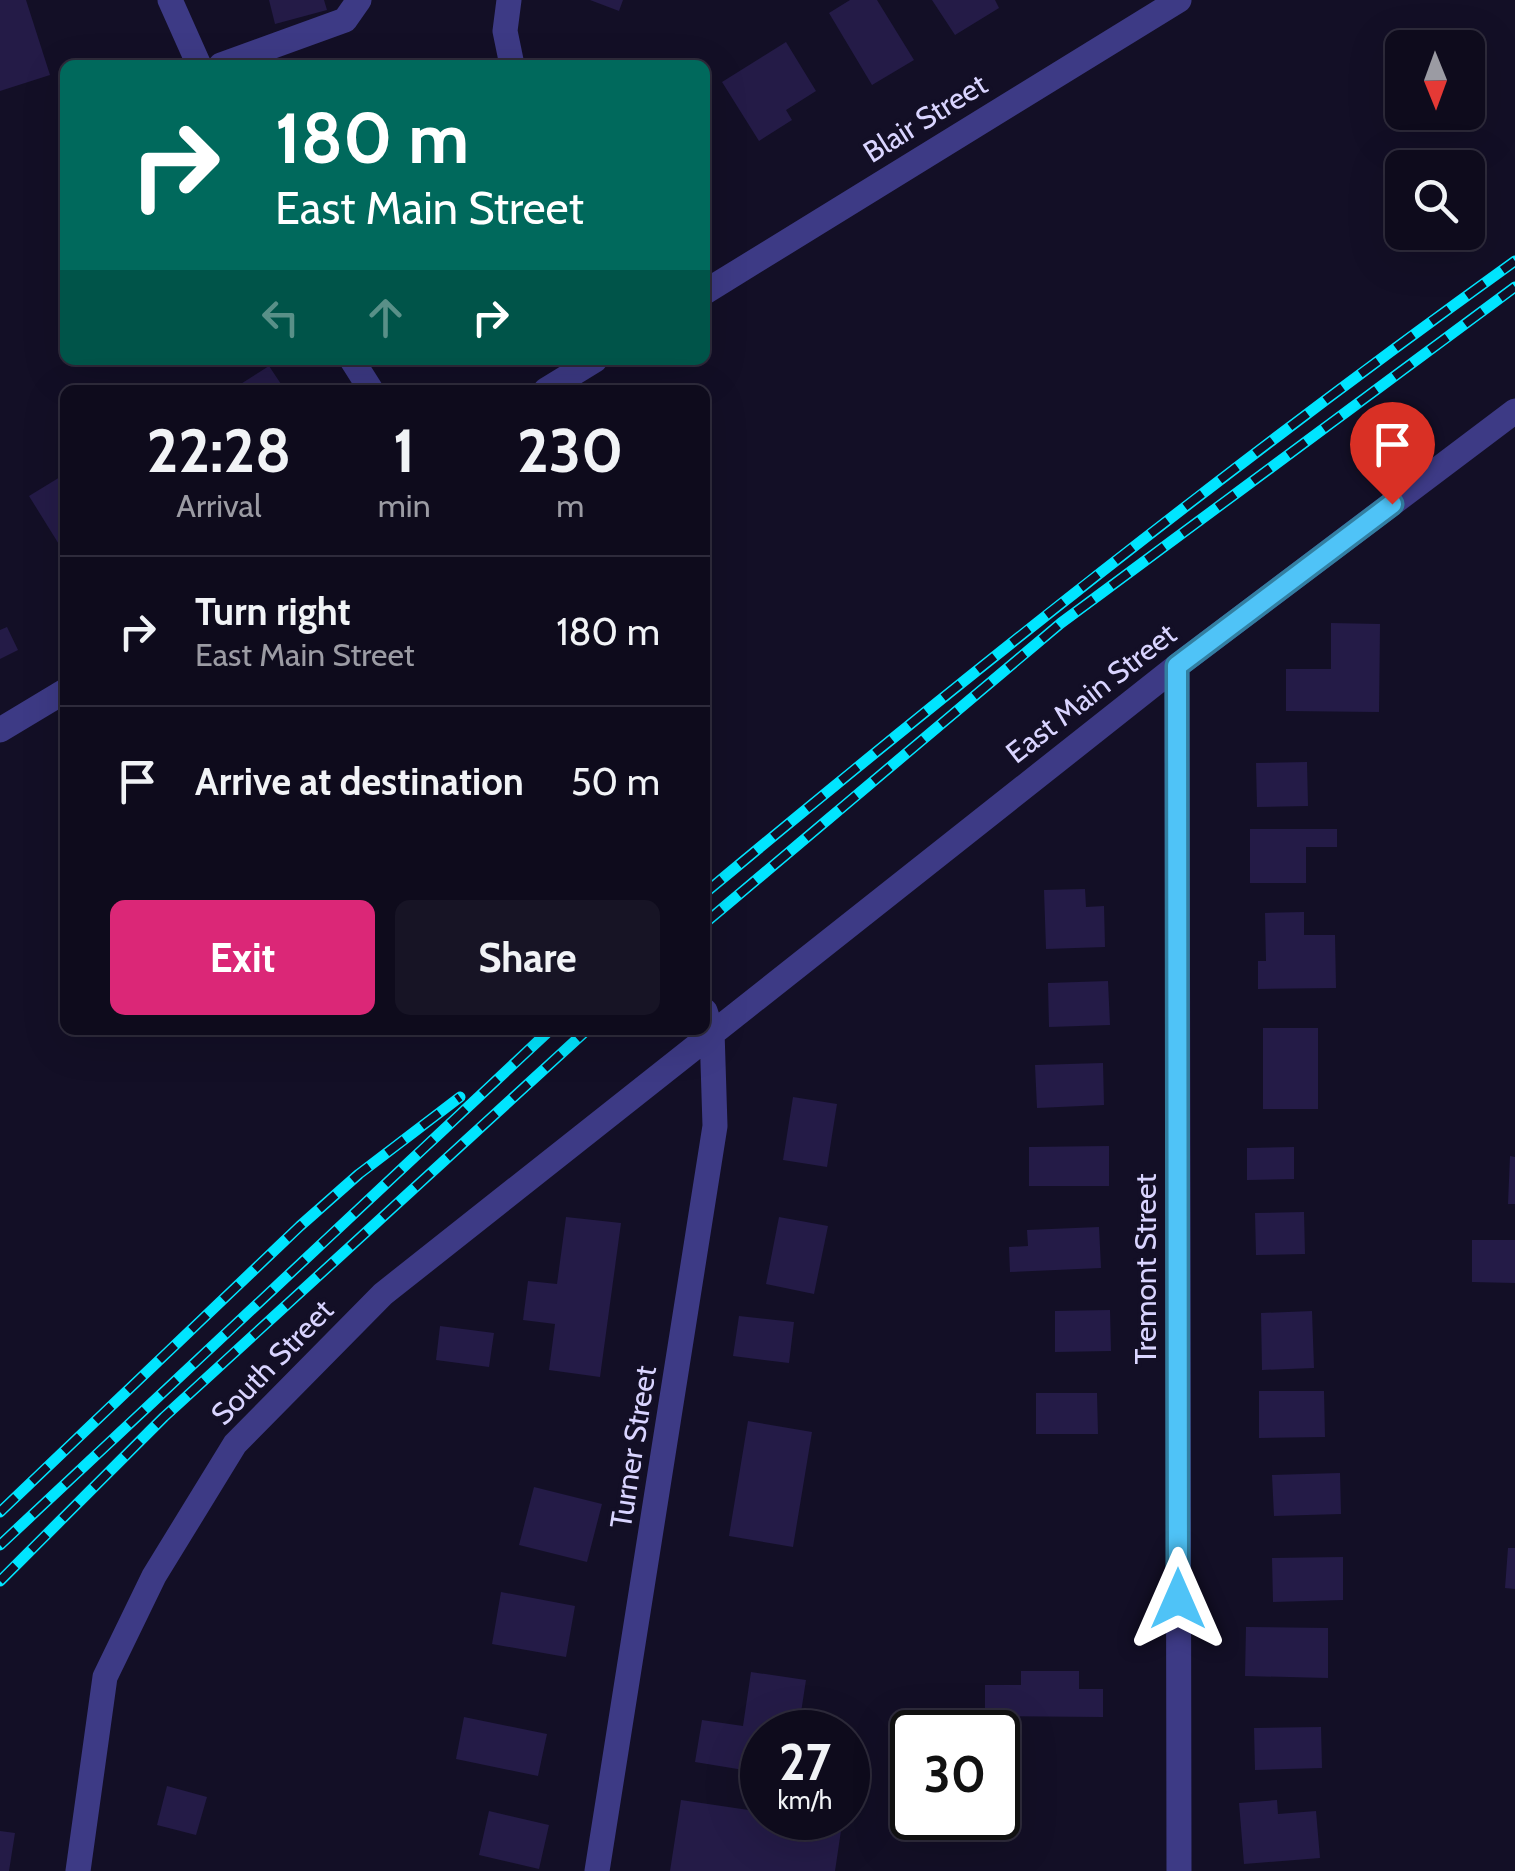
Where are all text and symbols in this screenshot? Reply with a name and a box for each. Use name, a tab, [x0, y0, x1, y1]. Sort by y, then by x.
north arrow	[1385, 30, 1485, 130]
map controls	[1385, 30, 1485, 250]
street label: Blair Street	[856, 66, 994, 170]
text: 180 m	[275, 95, 469, 181]
icon: right	[110, 100, 240, 230]
button: search	[1385, 150, 1485, 250]
text: East Main Street	[275, 181, 584, 235]
icon: left	[253, 290, 308, 345]
icon: ahead	[358, 290, 413, 345]
icon: right	[463, 290, 518, 345]
pin	[1350, 402, 1435, 505]
text: 22:28	[147, 414, 291, 487]
text: 1	[393, 414, 415, 487]
text: 230	[517, 414, 623, 487]
icon: arrive	[1365, 417, 1420, 472]
text: Arrival	[176, 486, 261, 525]
text: min	[378, 486, 431, 525]
text: m	[556, 486, 584, 525]
text: Turn right	[195, 588, 351, 635]
icon: right	[110, 604, 165, 659]
text: 180 m	[556, 608, 660, 655]
street label: East Main Street	[998, 615, 1184, 771]
text: East Main Street	[195, 635, 415, 674]
icon: arrive	[110, 754, 165, 809]
text: Arrive at destination	[195, 758, 524, 805]
text: 50 m	[571, 758, 660, 805]
button: Exit	[110, 900, 375, 1015]
button: Share	[395, 900, 660, 1015]
street label: Tremont Street	[1127, 1173, 1164, 1365]
street label: South Street	[203, 1292, 341, 1432]
street label: Turner Street	[602, 1363, 664, 1531]
position arrow	[1126, 1547, 1230, 1651]
speed limit sign: 30	[890, 1710, 1020, 1840]
text: 27	[779, 1732, 831, 1793]
text: km/h	[778, 1785, 832, 1815]

